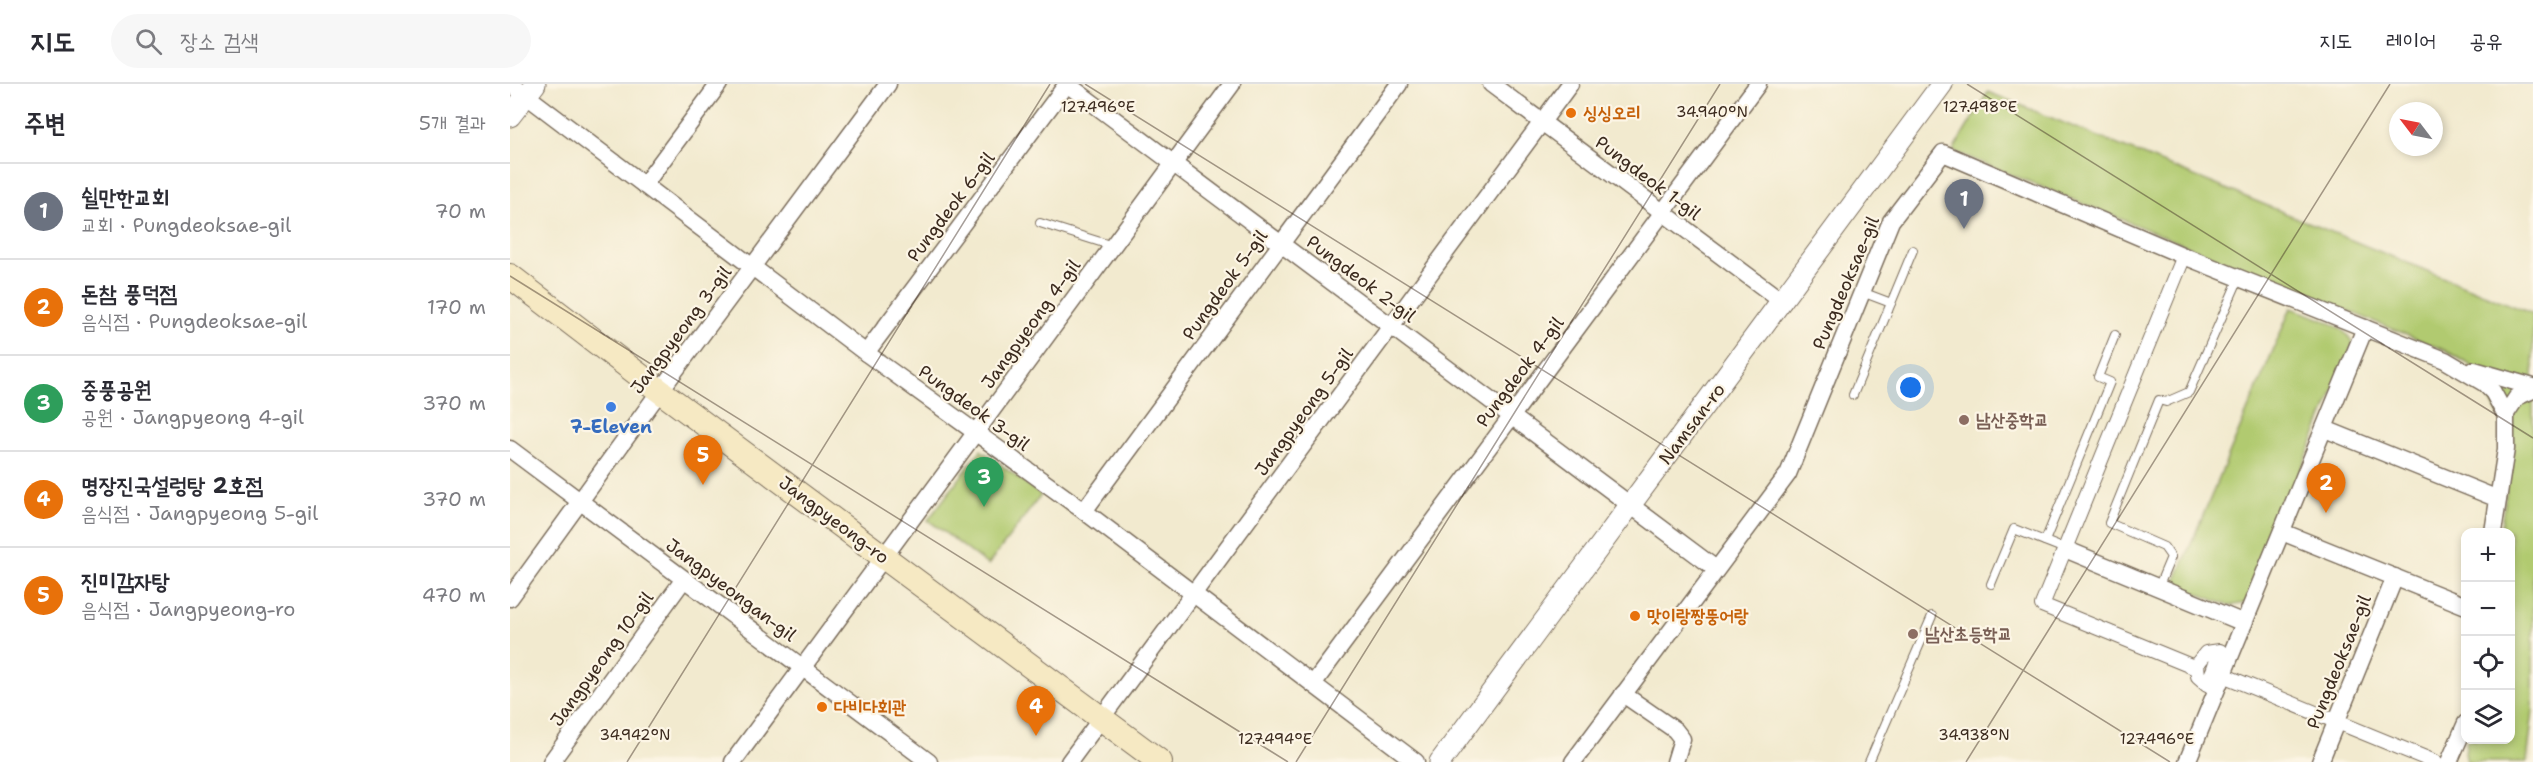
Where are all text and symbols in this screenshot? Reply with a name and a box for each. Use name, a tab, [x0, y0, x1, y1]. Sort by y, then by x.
search box	[111, 14, 531, 68]
text: 지도	[30, 22, 75, 60]
icon: search	[132, 25, 165, 58]
text: 장소 검색	[180, 27, 258, 56]
text: 지도	[2319, 27, 2353, 55]
text: 레이어	[2386, 27, 2436, 55]
text: 공유	[2469, 27, 2503, 55]
text: 127.496°E	[1061, 97, 1135, 117]
text: 127.498°E	[1943, 97, 2017, 117]
place label: 싱싱오리	[1583, 101, 1641, 125]
text: 34.940°N	[1676, 102, 1748, 122]
north arrow	[2389, 102, 2443, 156]
text: 주변	[24, 105, 66, 140]
marker: 싱싱오리	[1564, 106, 1578, 120]
text: 5개 결과	[419, 110, 486, 136]
street label: Pungdeok 1-gil	[1590, 130, 1706, 226]
street label: Pungdeok 6-gil	[902, 147, 1001, 267]
pin: 1	[1944, 180, 1984, 229]
text: 쉴만한교회	[81, 183, 170, 212]
text: 1	[39, 198, 48, 224]
text: 70 m	[434, 198, 486, 224]
text: 교회 · Pungdeoksae-gil	[81, 212, 291, 238]
street label: Pungdeoksae-gil	[1807, 212, 1885, 353]
street label: Pungdeok 5-gil	[1177, 225, 1273, 345]
street label: Pungdeok 2-gil	[1301, 230, 1421, 328]
street label: Jangpyeong 4-gil	[976, 254, 1086, 394]
street label: Jangpyeong 3-gil	[625, 261, 737, 399]
text: 돈참 풍덕점	[81, 279, 177, 308]
text: 2	[37, 294, 51, 320]
text: 170 m	[427, 294, 486, 320]
text: 음식점 · Pungdeoksae-gil	[81, 308, 307, 334]
street label: Pungdeok 4-gil	[1471, 311, 1570, 432]
street label: Jangpyeong 5-gil	[1249, 343, 1359, 481]
street label: Pungdeok 3-gil	[914, 359, 1035, 457]
your location	[1896, 373, 1925, 402]
text: 중풍공원	[81, 375, 152, 404]
street label: Namsan-ro	[1653, 378, 1731, 470]
text: 3	[37, 390, 51, 416]
text: 370 m	[422, 390, 486, 416]
marker: 7-Eleven	[604, 400, 618, 414]
text: 공원 · Jangpyeong 4-gil	[81, 404, 304, 430]
place label: 남산중학교	[1976, 408, 2048, 432]
marker: 남산중학교	[1957, 413, 1971, 427]
place label: 7-Eleven	[570, 415, 652, 439]
pin: 5	[684, 436, 722, 485]
pin: 3	[964, 458, 1004, 507]
pin: 2	[2306, 464, 2346, 513]
text: 명장진국설렁탕 2호점	[81, 471, 263, 500]
street label: Jangpyeong-ro	[774, 471, 894, 569]
text: 4	[37, 486, 51, 512]
text: 370 m	[422, 486, 486, 512]
text: 음식점 · Jangpyeong 5-gil	[81, 500, 318, 526]
map controls	[2461, 528, 2515, 744]
button: +	[2461, 528, 2515, 582]
street label: Jangpyeongan-gil	[661, 533, 802, 647]
text: 진미감자탕	[81, 567, 170, 596]
text: 5	[37, 582, 50, 608]
text: 470 m	[422, 582, 486, 608]
button: −	[2461, 582, 2515, 636]
street label: Jangpyeong 10-gil	[545, 586, 659, 731]
street label: Pungdeoksae-gil	[2301, 591, 2377, 733]
text: 음식점 · Jangpyeong-ro	[81, 596, 295, 622]
place label: 맛이랑짱뚱어랑	[1647, 604, 1749, 628]
marker: 맛이랑짱뚱어랑	[1628, 609, 1642, 623]
place label: 남산초등학교	[1925, 622, 2012, 646]
marker: 남산초등학교	[1906, 627, 1920, 641]
button: locate	[2461, 636, 2515, 690]
pin: 4	[1016, 686, 1056, 736]
button: layers	[2461, 690, 2515, 744]
place label: 다비다회관	[834, 695, 907, 719]
marker: 다비다회관	[815, 700, 829, 714]
text: 34.942°N	[599, 725, 671, 745]
text: 34.938°N	[1938, 725, 2010, 745]
text: 127.494°E	[1238, 729, 1312, 749]
text: 127.496°E	[2120, 729, 2194, 749]

